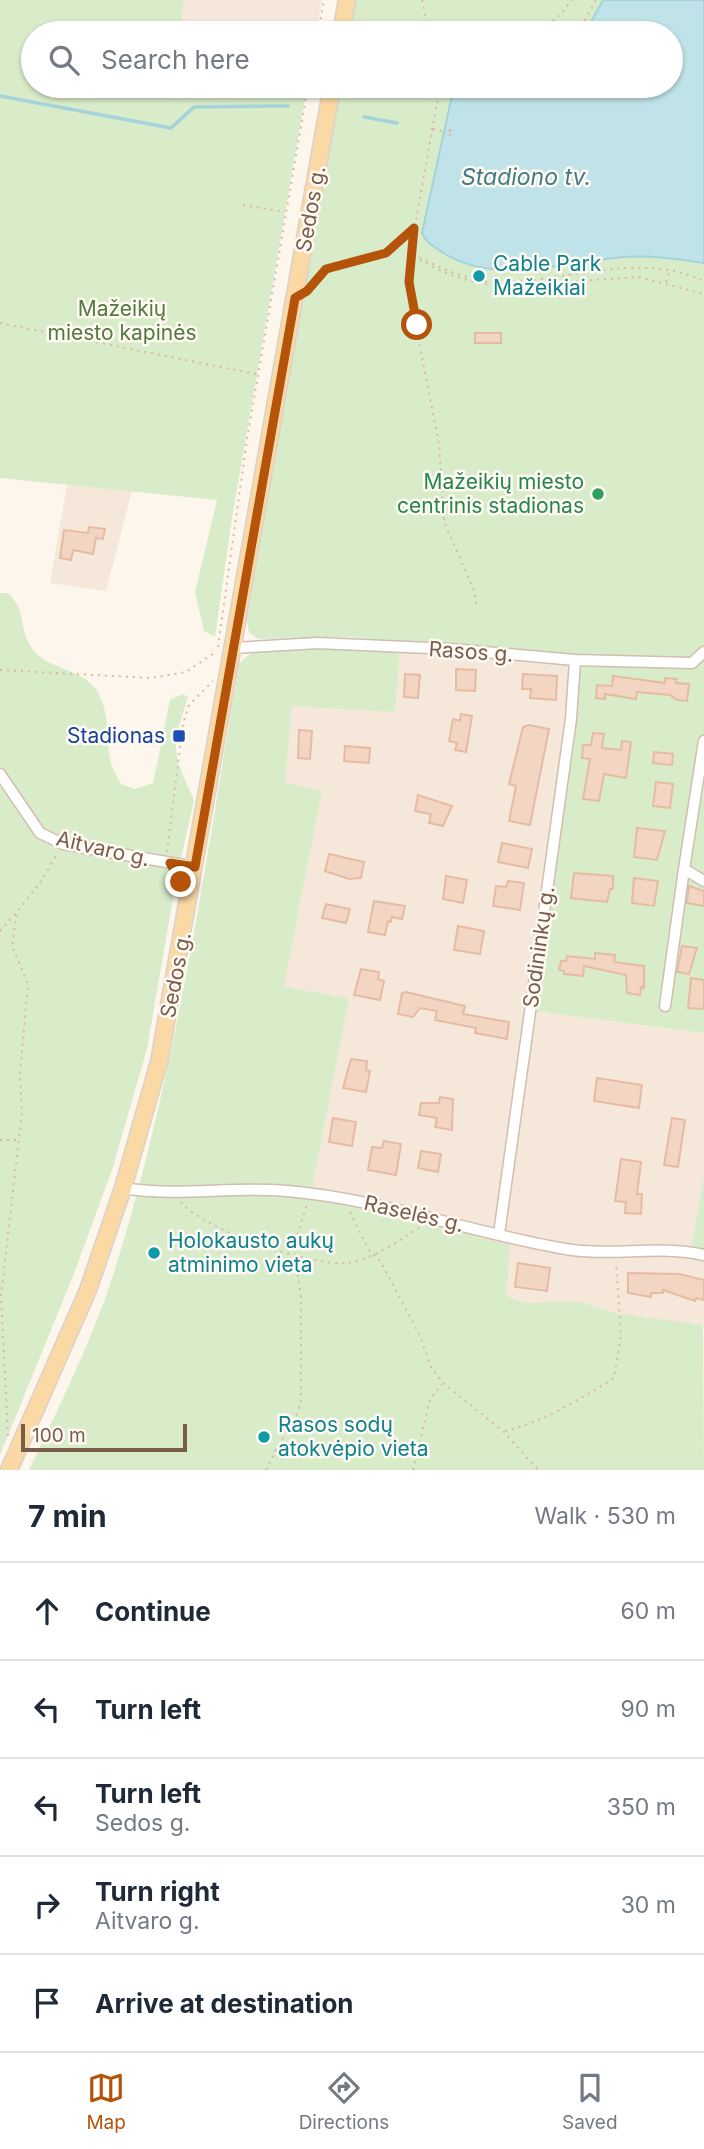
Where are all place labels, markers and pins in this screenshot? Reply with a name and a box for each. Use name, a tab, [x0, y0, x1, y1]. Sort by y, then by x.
place label: Cable Park Mažeikiai	[493, 251, 602, 300]
marker: Cable Park Mažeikiai	[471, 268, 487, 284]
place label: Mažeikių miesto centrinis stadionas	[397, 469, 584, 518]
marker: Mažeikių miesto centrinis stadionas	[590, 486, 606, 502]
place label: Stadionas	[67, 723, 165, 748]
marker: Stadionas	[171, 728, 187, 744]
place label: Holokausto aukų atminimo vieta	[168, 1228, 334, 1277]
marker: Holokausto aukų atminimo vieta	[146, 1245, 162, 1261]
place label: Rasos sodų atokvėpio vieta	[278, 1412, 429, 1461]
marker: Rasos sodų atokvėpio vieta	[256, 1429, 272, 1445]

